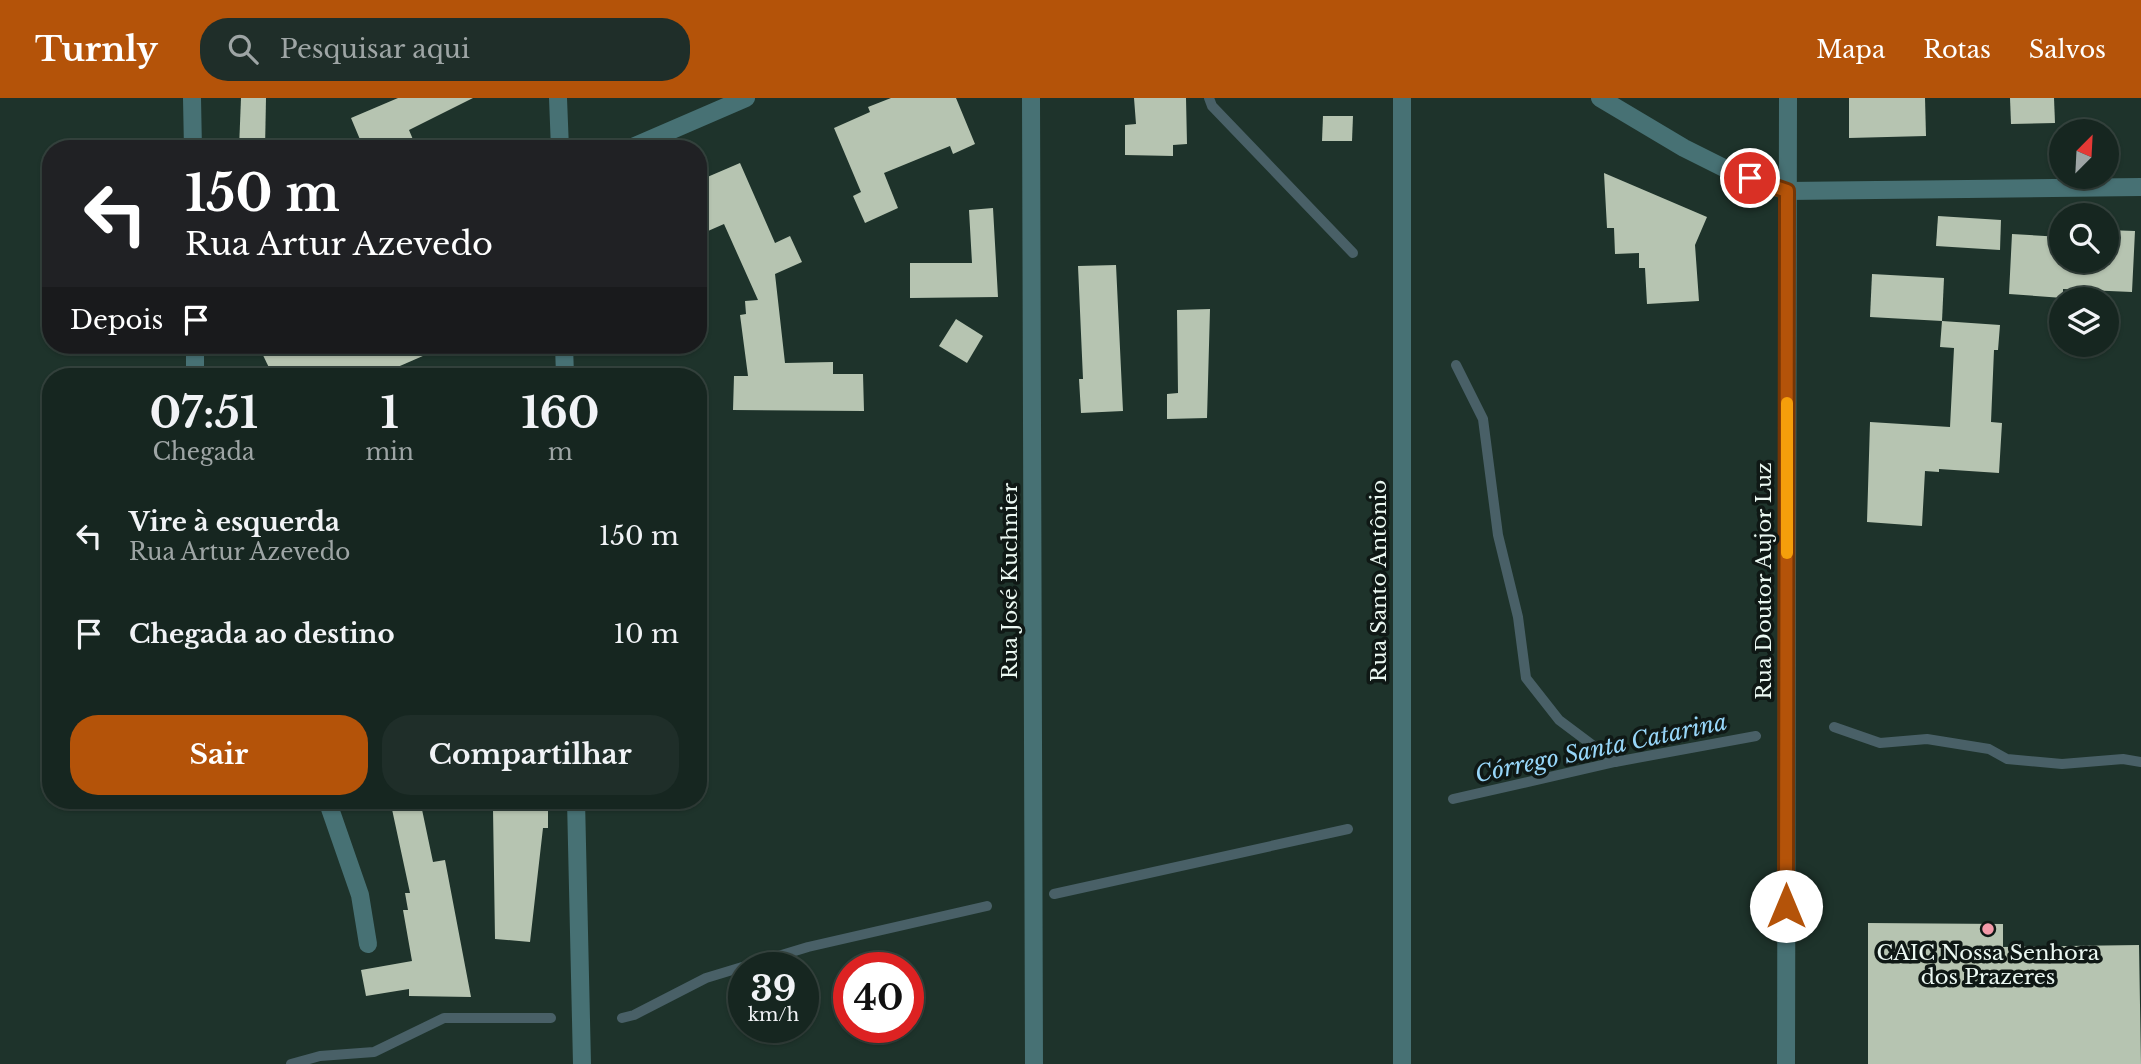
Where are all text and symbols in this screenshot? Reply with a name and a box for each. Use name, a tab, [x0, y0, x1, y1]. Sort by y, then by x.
search box	[200, 18, 690, 81]
text: Turnly	[35, 29, 158, 70]
icon: search	[224, 30, 262, 68]
text: Pesquisar aqui	[280, 33, 470, 65]
text: Mapa	[1816, 35, 1885, 64]
text: Rotas	[1923, 35, 1991, 64]
text: Salvos	[2029, 35, 2106, 64]
north arrow	[2049, 119, 2119, 189]
map controls	[2049, 119, 2119, 357]
pin	[1720, 148, 1780, 208]
icon: arrive	[1731, 159, 1769, 197]
text: 150 m	[185, 163, 340, 224]
icon: left	[70, 168, 161, 259]
button: search	[2049, 203, 2119, 273]
text: Rua Artur Azevedo	[185, 224, 493, 264]
button: layers	[2049, 287, 2119, 357]
icon: arrive	[177, 301, 215, 339]
text: Depois	[70, 304, 163, 336]
text: 07:51	[149, 387, 258, 439]
text: 1	[380, 387, 399, 439]
text: 160	[521, 387, 600, 439]
text: Chegada	[153, 438, 255, 466]
text: min	[365, 438, 414, 466]
text: m	[548, 438, 573, 466]
street label: Rua Doutor Aujor Luz	[1751, 462, 1777, 700]
street label: Rua Santo Antônio	[1366, 480, 1392, 682]
street label: Rua José Kuchnier	[997, 483, 1023, 679]
text: Vire à esquerda	[129, 506, 340, 538]
icon: left	[70, 517, 108, 555]
text: 150 m	[599, 520, 679, 552]
text: Rua Artur Azevedo	[129, 538, 350, 566]
icon: arrive	[70, 615, 108, 653]
text: Chegada ao destino	[129, 618, 395, 650]
text: 10 m	[613, 618, 679, 650]
water label: Córrego Santa Catarina	[1473, 708, 1729, 788]
button: Sair	[70, 715, 368, 795]
button: Compartilhar	[382, 715, 679, 795]
position arrow	[1749, 869, 1823, 943]
marker: CAIC Nossa Senhora dos Prazeres	[1980, 921, 1996, 937]
place label: CAIC Nossa Senhora dos Prazeres	[1877, 940, 2100, 990]
speed limit sign: 40	[833, 952, 924, 1043]
text: 39	[751, 967, 796, 1010]
text: km/h	[748, 1004, 799, 1026]

